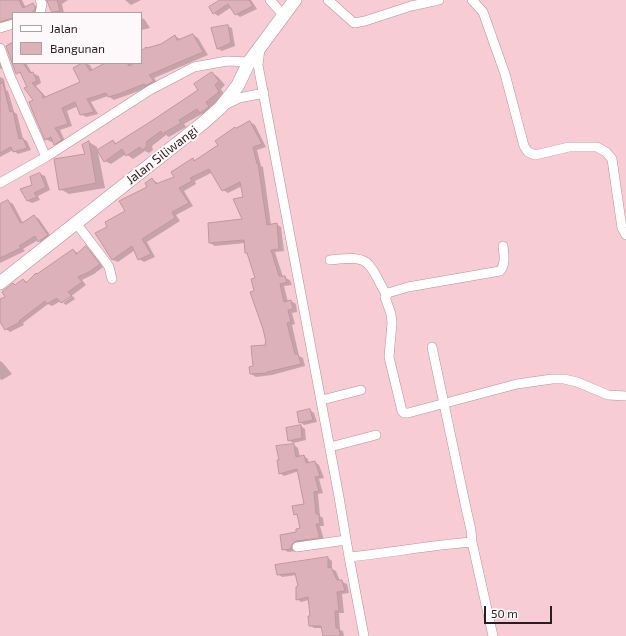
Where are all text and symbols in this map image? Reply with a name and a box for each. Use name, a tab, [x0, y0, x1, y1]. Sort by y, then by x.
legend	[12, 12, 142, 64]
text: Jalan	[50, 21, 78, 35]
text: Bangunan	[50, 41, 105, 55]
street label: Jalan Siliwangi	[123, 122, 201, 188]
scale bar	[486, 598, 554, 624]
text: 50 m	[491, 606, 518, 620]

